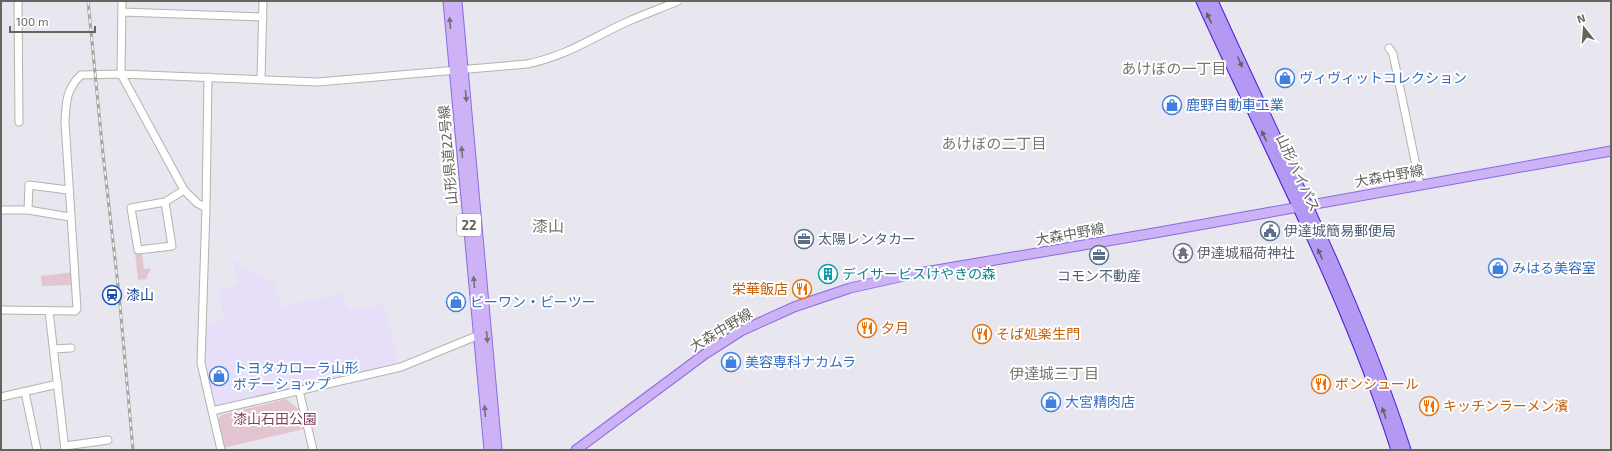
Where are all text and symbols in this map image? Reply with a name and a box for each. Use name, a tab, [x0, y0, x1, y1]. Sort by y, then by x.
scale bar	[10, 8, 95, 34]
north arrow	[1564, 8, 1604, 48]
text: N	[1575, 11, 1587, 25]
one-way arrow	[1206, 13, 1212, 24]
text: 100 m	[16, 14, 48, 28]
one-way arrow	[447, 17, 454, 29]
one-way arrow	[1237, 56, 1243, 68]
district label: あけぼの一丁目	[1121, 59, 1227, 77]
shop icon: ヴィヴィットコレクション	[1274, 67, 1296, 89]
place label: ヴィヴィットコレクション	[1299, 69, 1467, 86]
one-way arrow	[462, 90, 469, 102]
shop icon: 鹿野自動車工業	[1161, 94, 1183, 116]
place label: 鹿野自動車工業	[1186, 96, 1284, 113]
street label: 山形県道22号線	[435, 105, 460, 205]
one-way arrow	[1261, 131, 1267, 142]
street label: 山形バイパス	[1273, 131, 1324, 214]
district label: あけぼの二丁目	[941, 134, 1047, 152]
one-way arrow	[459, 146, 466, 158]
street label: 大森中野線	[1353, 161, 1425, 190]
road number: 22	[457, 214, 481, 236]
district label: 漆山	[532, 216, 564, 235]
street label: 大森中野線	[1034, 219, 1106, 248]
public building icon: 伊達城簡易郵便局	[1259, 220, 1281, 242]
place label: 伊達城簡易郵便局	[1284, 222, 1396, 239]
office icon: 太陽レンタカー	[793, 228, 815, 250]
place label: 太陽レンタカー	[818, 230, 916, 247]
temple icon: 伊達城稲荷神社	[1172, 242, 1194, 264]
office icon: コモン不動産	[1088, 244, 1110, 266]
place label: 伊達城稲荷神社	[1197, 244, 1295, 261]
one-way arrow	[1316, 247, 1322, 259]
shop icon: みはる美容室	[1487, 257, 1509, 279]
place label: みはる美容室	[1512, 259, 1596, 276]
building icon: デイサービスけやきの森	[817, 263, 839, 285]
place label: デイサービスけやきの森	[842, 265, 996, 282]
place label: コモン不動産	[1057, 267, 1141, 284]
one-way arrow	[470, 276, 477, 288]
restaurant icon: 栄華飯店	[791, 278, 813, 300]
place label: 栄華飯店	[732, 280, 788, 297]
station icon: 漆山	[101, 284, 123, 306]
place label: 漆山	[126, 286, 154, 303]
shop icon: ビーワン・ビーツー	[445, 291, 467, 313]
place label: ビーワン・ビーツー	[470, 293, 596, 310]
street label: 大森中野線	[686, 304, 755, 355]
restaurant icon: 夕月	[856, 317, 878, 339]
place label: 夕月	[881, 319, 909, 336]
restaurant icon: そば処楽生門	[971, 323, 993, 345]
place label: そば処楽生門	[996, 325, 1080, 342]
one-way arrow	[483, 331, 490, 343]
shop icon: 美容専科ナカムラ	[720, 351, 742, 373]
place label: 美容専科ナカムラ	[745, 353, 856, 370]
place label: トヨタカローラ山形 ボデーショップ	[233, 359, 359, 392]
district label: 伊達城三丁目	[1009, 364, 1099, 382]
shop icon: トヨタカローラ山形 ボデーショップ	[208, 365, 230, 387]
restaurant icon: ボンシュール	[1310, 373, 1332, 395]
place label: ボンシュール	[1335, 375, 1419, 392]
shop icon: 大宮精肉店	[1040, 391, 1062, 413]
place label: 大宮精肉店	[1065, 393, 1135, 410]
restaurant icon: キッチンラーメン濱	[1418, 395, 1440, 417]
place label: キッチンラーメン濱	[1443, 397, 1568, 414]
one-way arrow	[482, 405, 488, 417]
one-way arrow	[1380, 407, 1386, 419]
park label: 漆山石田公園	[233, 410, 317, 427]

